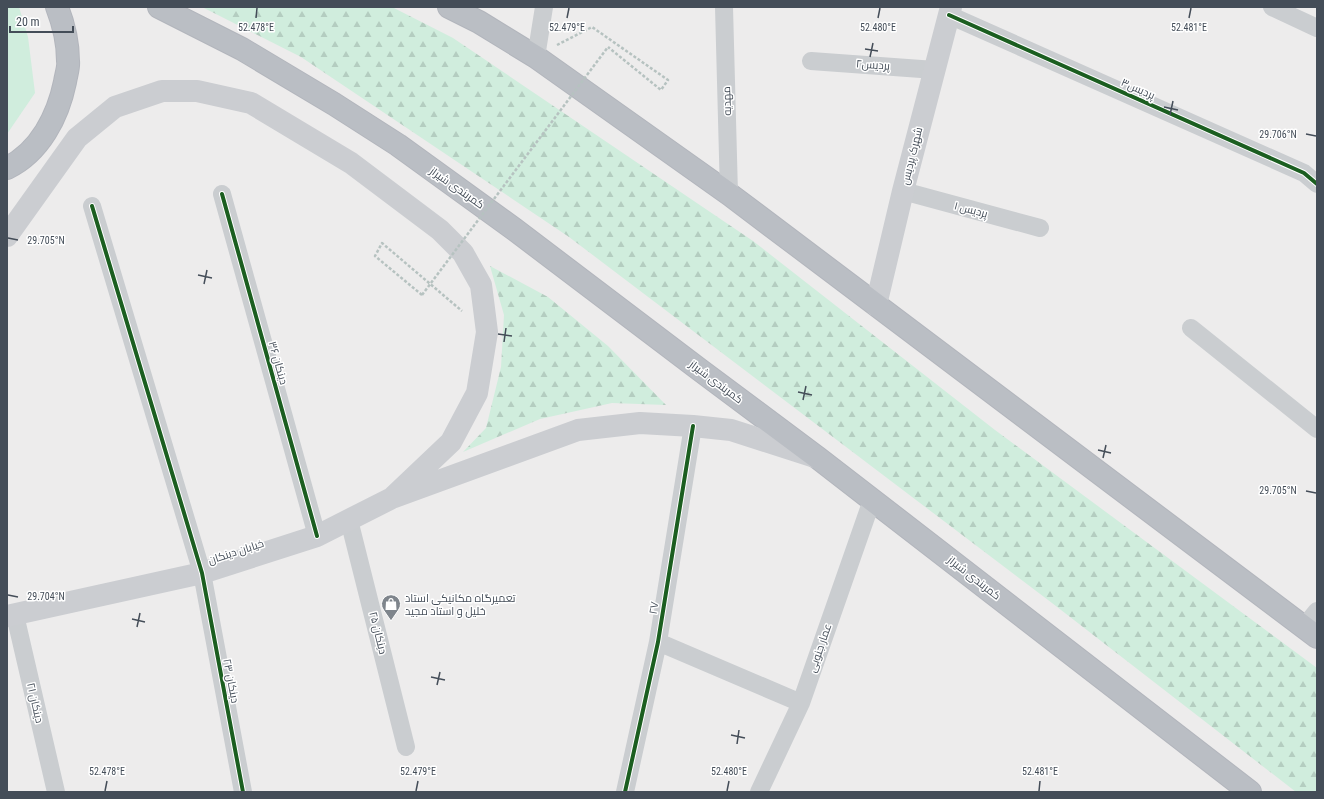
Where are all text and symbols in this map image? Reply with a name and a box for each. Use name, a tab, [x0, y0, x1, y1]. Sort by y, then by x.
scale bar	[10, 8, 73, 34]
text: 20 m	[16, 15, 40, 29]
text: 52.478°E	[238, 22, 274, 33]
text: 52.479°E	[549, 22, 585, 33]
text: 52.480°E	[860, 22, 896, 33]
text: 52.481°E	[1171, 22, 1207, 33]
street label: پردیس۲	[856, 57, 890, 73]
street label: پردیس۳	[1119, 76, 1157, 102]
street label: مهدیه	[720, 86, 734, 116]
street label: شهرک پردیس	[899, 126, 925, 186]
text: 29.706°N	[1259, 129, 1297, 140]
street label: کمربندی شیراز	[426, 164, 487, 212]
street label: پردیس ۱	[953, 199, 989, 221]
text: 29.705°N	[27, 235, 65, 246]
street label: ۳۶ دینکان	[266, 340, 290, 386]
street label: کمربندی شیراز	[686, 357, 745, 406]
text: 29.705°N	[1259, 485, 1297, 496]
street label: خیابان دینکان	[206, 537, 266, 567]
street label: کمربندی شیراز	[944, 553, 1003, 603]
text: 29.704°N	[27, 591, 65, 602]
place label: تعمیرگاه مکانیکی استاد خلیل و استاد مجید	[405, 592, 516, 618]
shop icon: تعمیرگاه مکانیکی استاد خلیل و استاد مجید	[380, 593, 402, 621]
street label: ۲۷	[647, 601, 661, 615]
street label: ۲۵ دینکان	[366, 610, 390, 656]
street label: عمار جنوبی	[806, 622, 834, 674]
street label: ۲۳ دینکان	[220, 658, 242, 704]
street label: ۲۱ دینکان	[24, 682, 46, 724]
text: 52.478°E	[89, 766, 125, 777]
text: 52.479°E	[400, 766, 436, 777]
text: 52.480°E	[711, 766, 747, 777]
text: 52.481°E	[1022, 766, 1058, 777]

